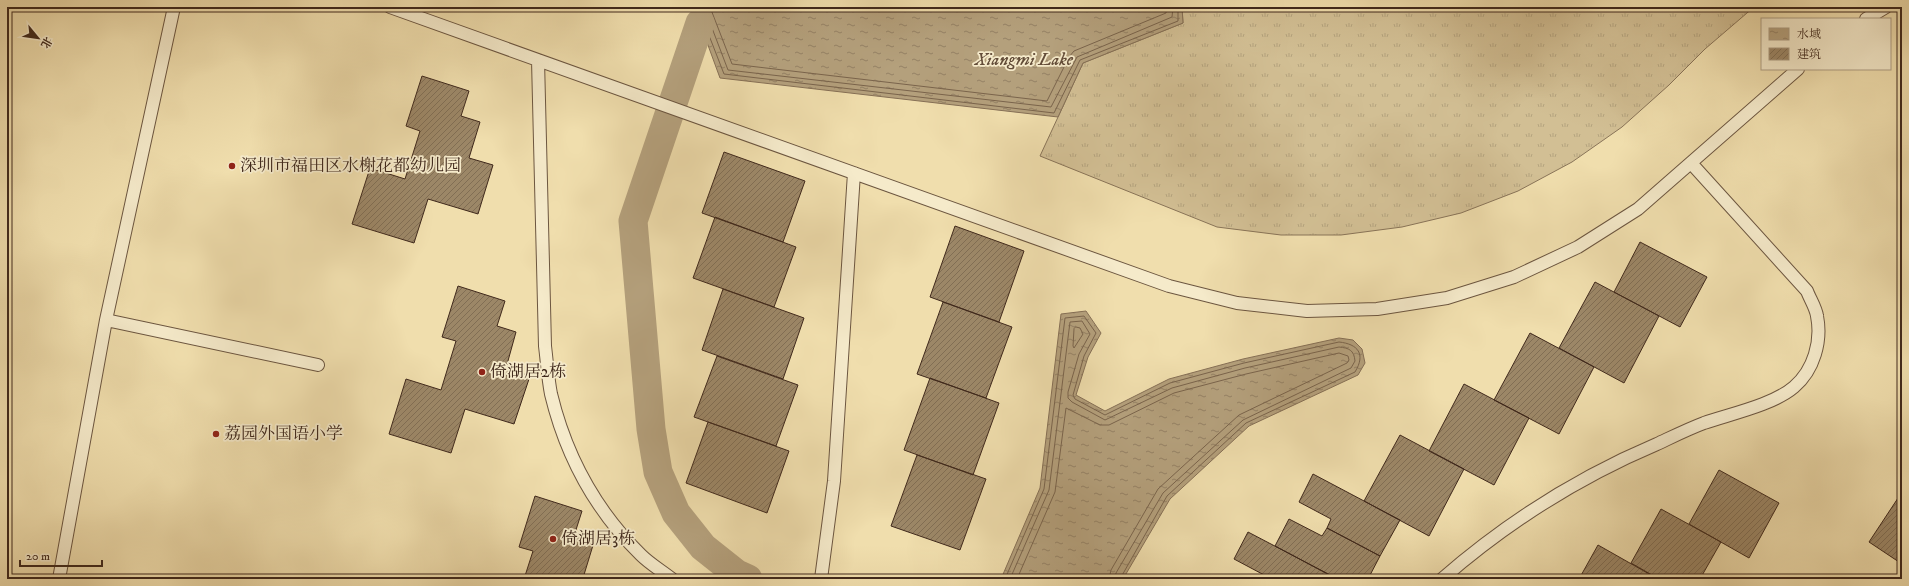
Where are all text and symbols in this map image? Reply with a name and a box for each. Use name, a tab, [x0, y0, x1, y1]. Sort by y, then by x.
north arrow	[18, 18, 58, 58]
legend	[1761, 18, 1891, 70]
text: 水域	[1797, 27, 1821, 42]
text: 北	[37, 34, 55, 51]
text: 建筑	[1797, 47, 1821, 62]
water label: Xiangmi Lake	[973, 49, 1074, 71]
place label: 深圳市福田区水榭花都幼儿园	[240, 155, 461, 177]
marker: 深圳市福田区水榭花都幼儿园	[227, 161, 237, 171]
place label: 倚湖居2栋	[490, 361, 566, 383]
marker: 倚湖居2栋	[477, 367, 487, 377]
place label: 荔园外国语小学	[224, 423, 343, 445]
marker: 荔园外国语小学	[211, 429, 221, 439]
place label: 倚湖居3栋	[561, 528, 635, 550]
marker: 倚湖居3栋	[548, 534, 558, 544]
scale bar	[20, 542, 102, 568]
text: 20 m	[26, 549, 50, 564]

